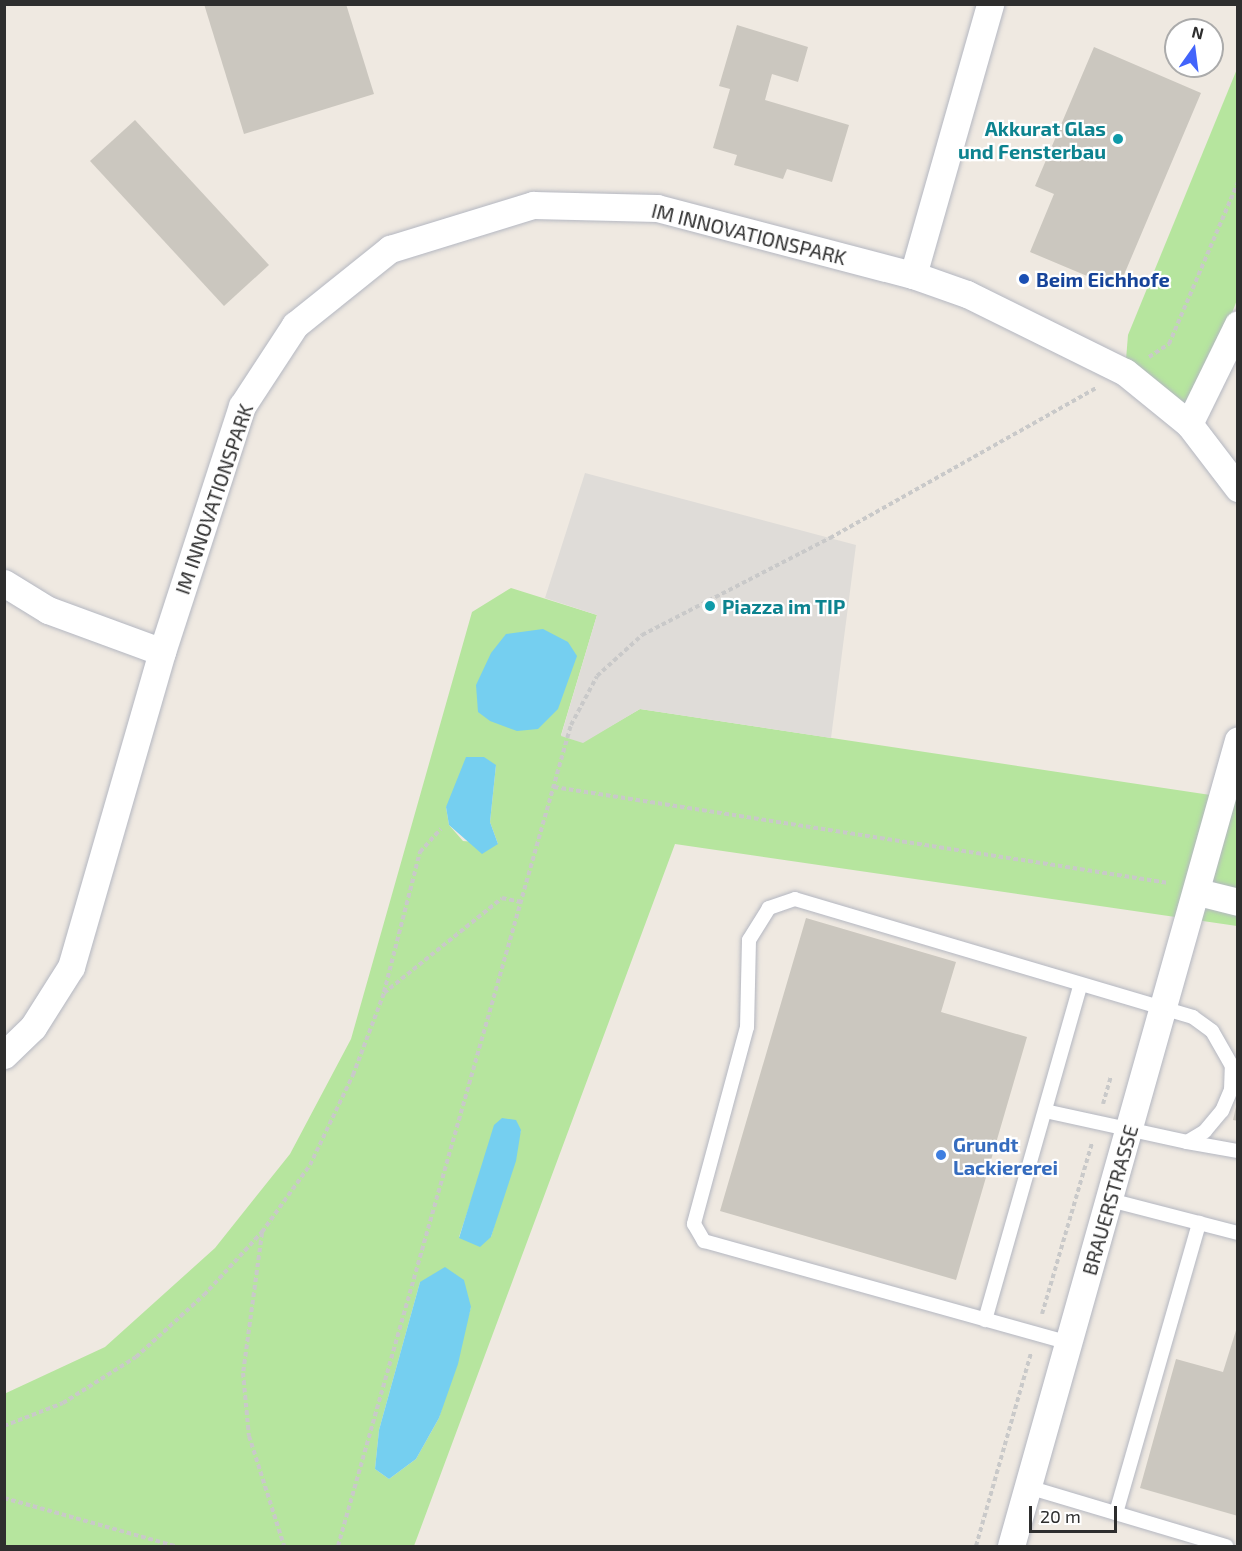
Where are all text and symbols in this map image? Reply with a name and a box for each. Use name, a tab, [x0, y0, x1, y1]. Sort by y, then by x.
north arrow	[1164, 18, 1224, 78]
text: N	[1190, 21, 1206, 43]
place label: Akkurat Glas und Fensterbau	[958, 116, 1106, 163]
marker: Akkurat Glas und Fensterbau	[1111, 132, 1125, 146]
street label: IM INNOVATIONSPARK	[649, 198, 849, 270]
place label: Beim Eichhofe	[1036, 267, 1170, 291]
marker: Beim Eichhofe	[1017, 272, 1031, 286]
street label: IM INNOVATIONSPARK	[170, 401, 258, 597]
place label: Piazza im TIP	[722, 594, 846, 618]
marker: Piazza im TIP	[703, 599, 717, 613]
street label: BRAUERSTRASSE	[1077, 1122, 1143, 1278]
place label: Grundt Lackiererei	[953, 1132, 1058, 1179]
marker: Grundt Lackiererei	[934, 1148, 948, 1162]
scale bar	[1032, 1494, 1120, 1532]
text: 20 m	[1040, 1505, 1081, 1527]

